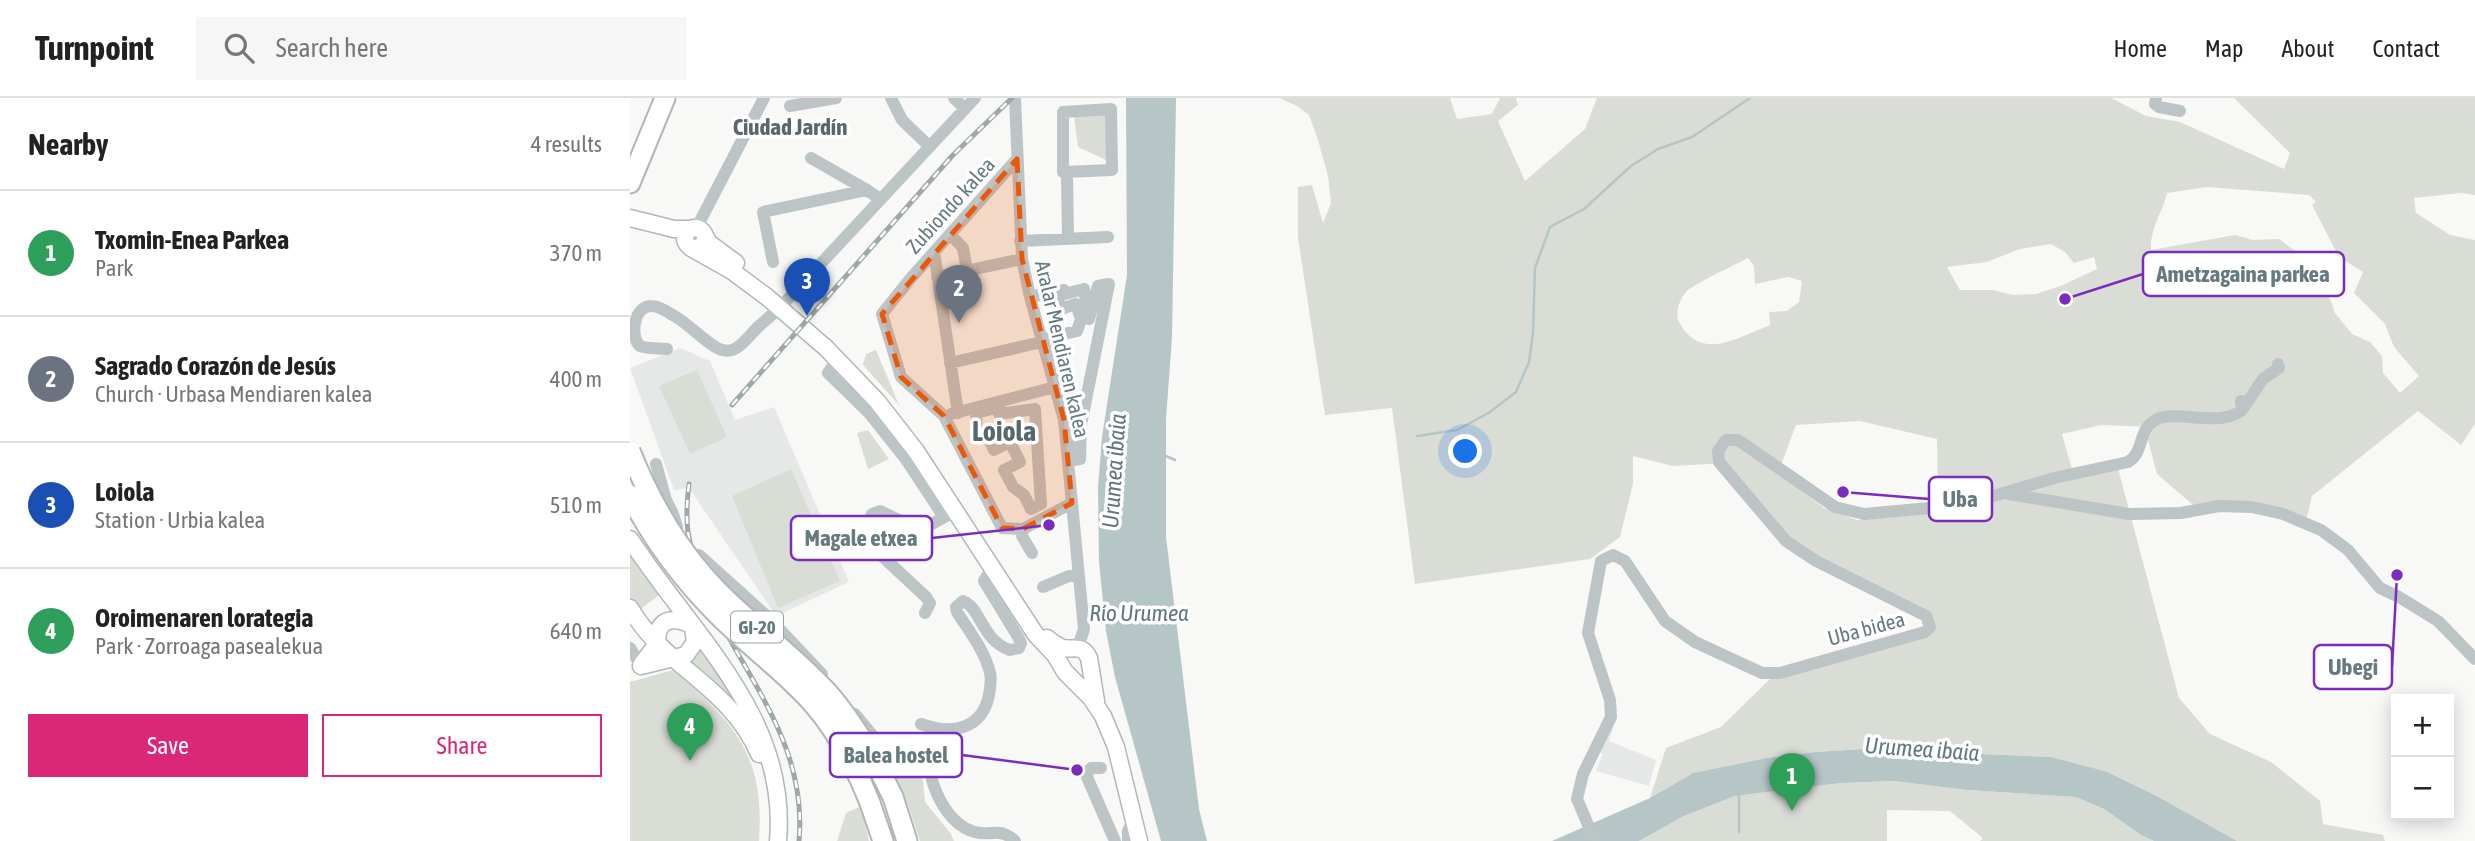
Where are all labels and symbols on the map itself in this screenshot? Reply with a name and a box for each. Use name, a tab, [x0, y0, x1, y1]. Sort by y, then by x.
district label: Ciudad Jardín	[733, 114, 847, 140]
street label: Zubiondo kalea	[901, 152, 999, 258]
callout: Ametzagaina parkea	[2143, 252, 2344, 296]
pin: 3	[784, 258, 830, 316]
street label: Aralar Mendiaren kalea	[1031, 258, 1095, 440]
text: Ametzagaina parkea	[2155, 261, 2330, 287]
pin: 2	[936, 265, 982, 323]
water label: Urumea ibaia	[1097, 413, 1131, 529]
district label: Loiola	[972, 415, 1036, 447]
your location	[1448, 434, 1482, 468]
callout: Uba	[1929, 477, 1992, 521]
text: Uba	[1942, 486, 1978, 512]
callout: Magale etxea	[791, 516, 932, 560]
text: Magale etxea	[805, 525, 918, 551]
water label: Río Urumea	[1089, 600, 1189, 626]
street label: Uba bidea	[1825, 606, 1907, 650]
road number: GI-20	[731, 612, 783, 642]
callout: Ubegi	[2314, 645, 2392, 689]
text: Ubegi	[2328, 654, 2378, 680]
pin: 4	[667, 703, 713, 761]
water label: Urumea ibaia	[1864, 732, 1980, 766]
callout: Balea hostel	[830, 733, 962, 777]
text: Balea hostel	[844, 742, 949, 768]
pin: 1	[1769, 753, 1815, 811]

